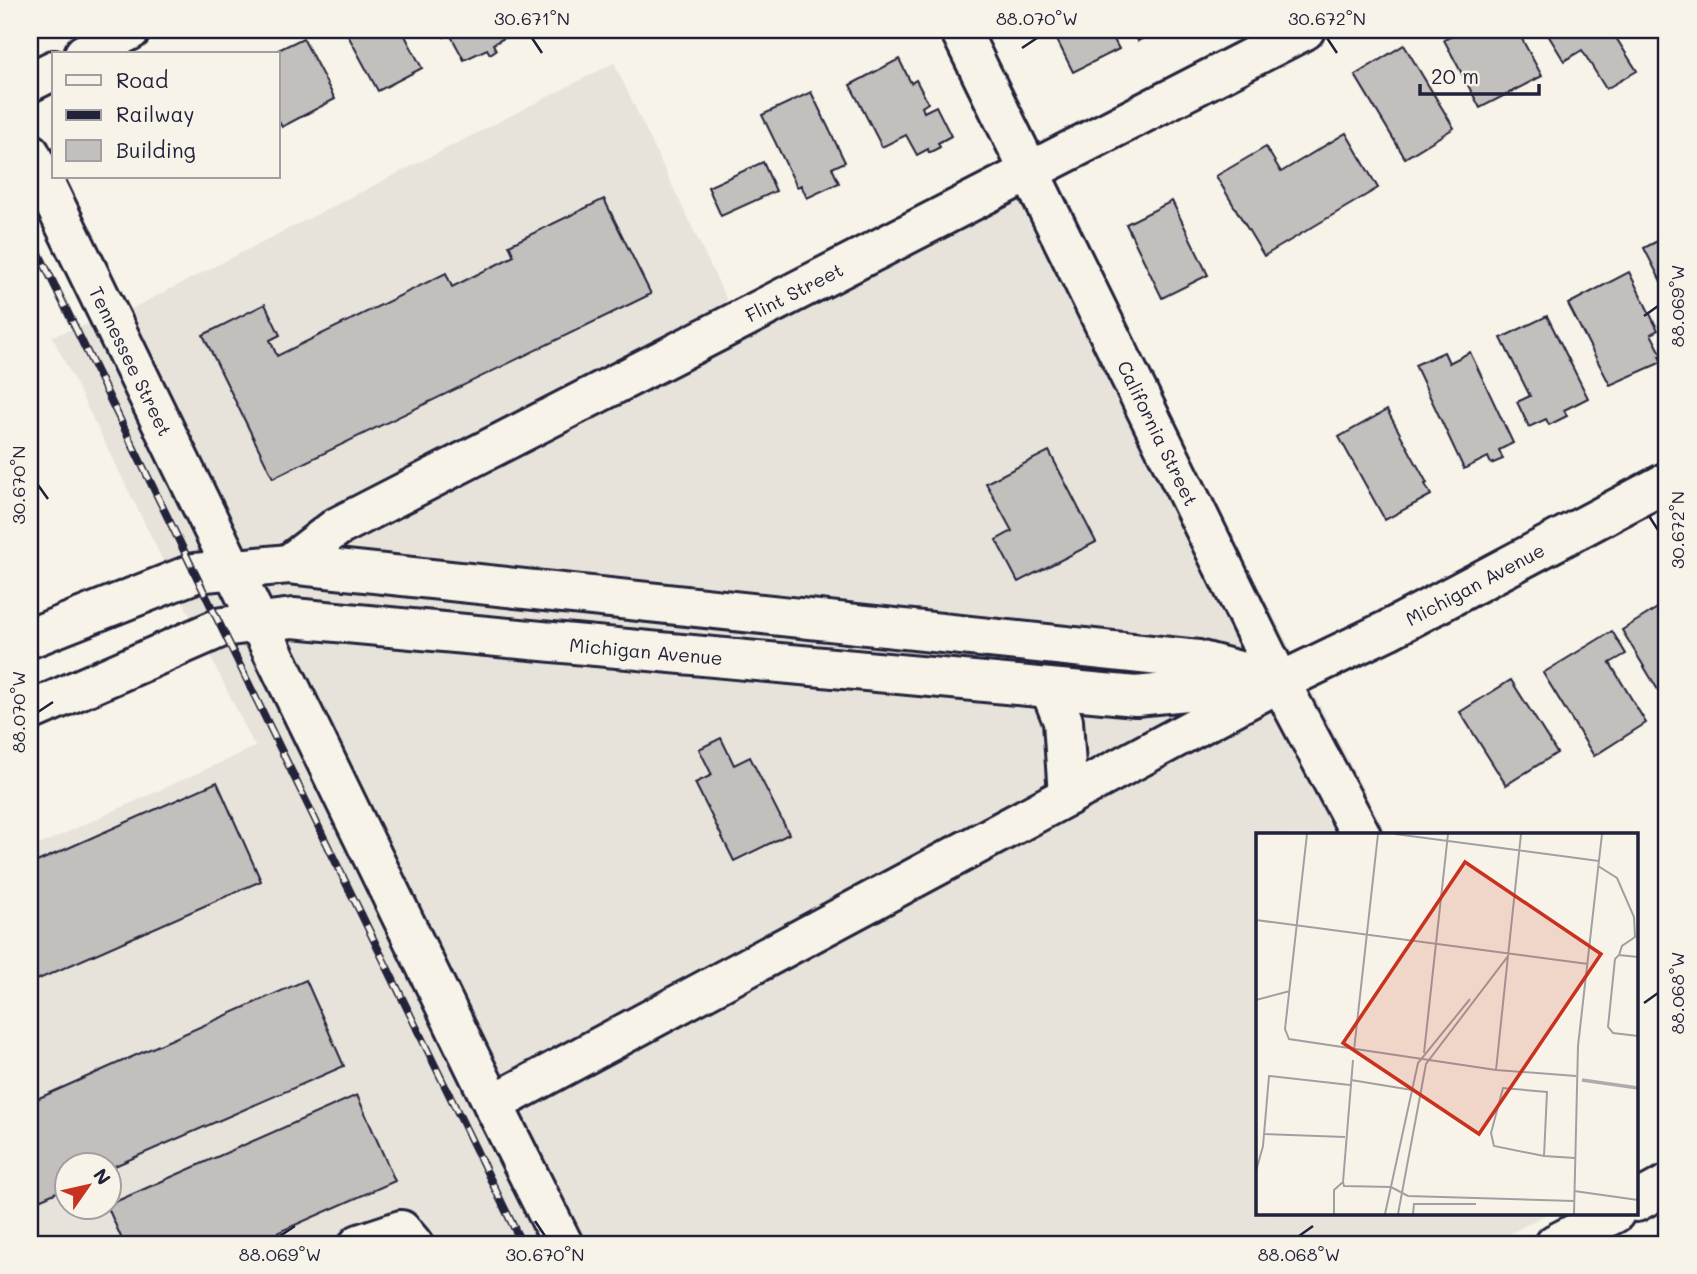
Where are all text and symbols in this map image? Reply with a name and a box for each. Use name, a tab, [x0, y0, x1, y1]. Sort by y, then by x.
text: 30.671°N	[494, 6, 570, 30]
text: 88.070°W	[996, 6, 1078, 30]
text: 30.672°N	[1288, 6, 1366, 30]
legend	[52, 52, 280, 178]
scale bar	[1420, 52, 1540, 96]
text: 20 m	[1431, 62, 1479, 89]
text: Road	[116, 66, 168, 93]
text: Railway	[116, 100, 195, 127]
text: Building	[116, 136, 196, 163]
street label: Flint Street	[741, 257, 847, 327]
text: 88.069°W	[1665, 265, 1689, 347]
street label: Tennessee Street	[84, 282, 178, 440]
street label: California Street	[1112, 356, 1204, 510]
text: 30.670°N	[6, 445, 30, 525]
text: 30.672°N	[1665, 491, 1689, 569]
street label: Michigan Avenue	[1401, 537, 1549, 631]
street label: Michigan Avenue	[568, 632, 724, 670]
text: 88.070°W	[6, 671, 30, 753]
inset map	[1256, 833, 1638, 1214]
text: 88.068°W	[1665, 952, 1689, 1034]
north arrow	[52, 1152, 122, 1222]
text: N	[88, 1163, 117, 1189]
text: 88.069°W	[239, 1242, 321, 1266]
text: 30.670°N	[505, 1242, 585, 1266]
text: 88.068°W	[1258, 1242, 1340, 1266]

